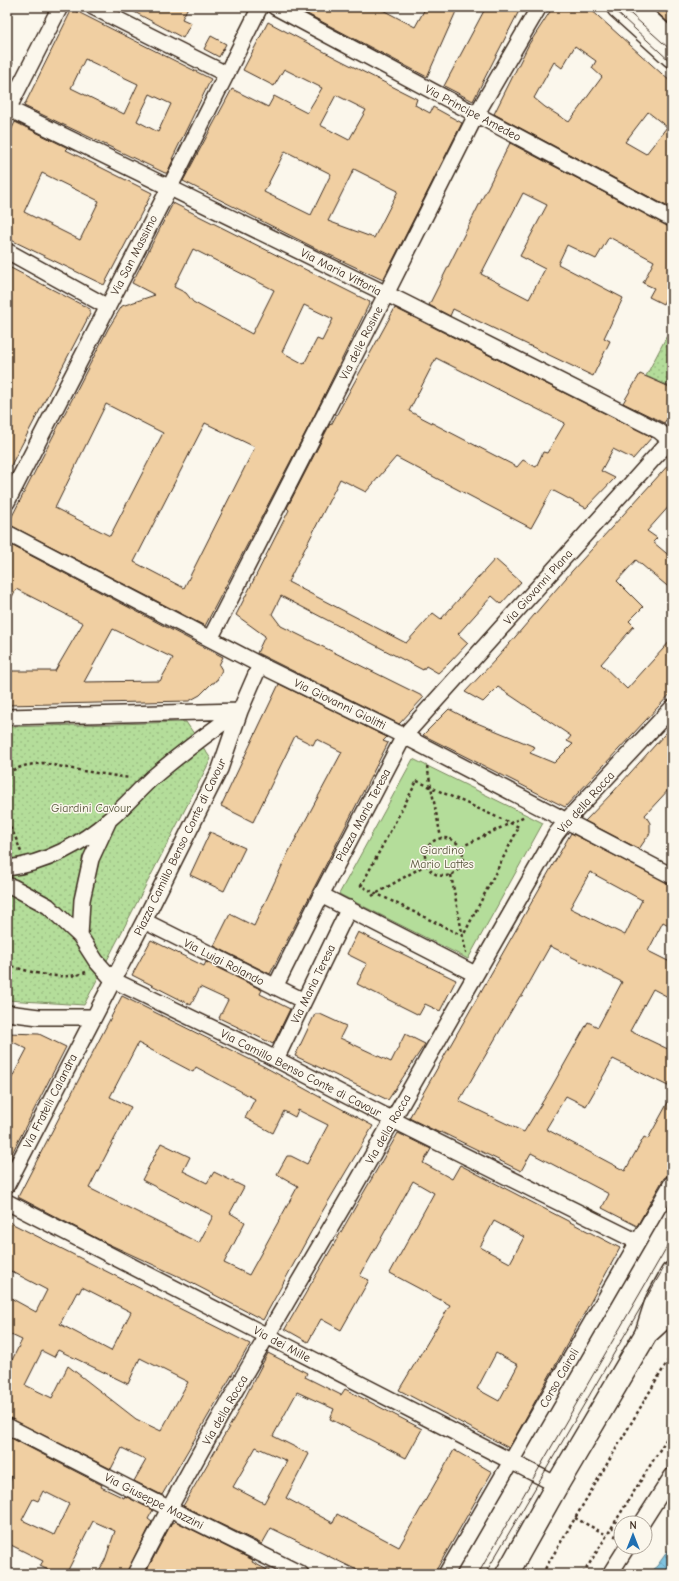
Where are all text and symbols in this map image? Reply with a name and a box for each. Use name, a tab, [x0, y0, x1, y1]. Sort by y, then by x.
street label: Via Principe Amedeo	[423, 82, 523, 144]
street label: Via San Massimo	[108, 213, 160, 297]
street label: Via Maria Vittoria	[298, 246, 384, 298]
street label: Via delle Rosine	[336, 304, 386, 382]
street label: Via Giovanni Plana	[501, 547, 575, 627]
street label: Via Giovanni Giolitti	[292, 676, 388, 732]
street label: Piazza Camillo Benso Conte di Cavour	[131, 756, 229, 938]
street label: Piazza Maria Teresa	[333, 766, 393, 864]
street label: Via della Rocca	[555, 768, 617, 836]
park label: Giardini Cavour	[51, 801, 131, 815]
park label: Giardino Mario Lattes	[410, 843, 474, 871]
street label: Via Luigi Rolando	[181, 936, 267, 988]
street label: Via Maria Teresa	[288, 942, 338, 1026]
street label: Via Camillo Benso Conte di Cavour	[218, 1026, 384, 1120]
street label: Via Fratelli Calandra	[20, 1051, 80, 1151]
street label: Via della Rocca	[362, 1092, 414, 1166]
street label: Via dei Mille	[251, 1323, 313, 1365]
street label: Corso Cairoli	[536, 1346, 582, 1410]
street label: Via della Rocca	[199, 1373, 251, 1447]
street label: Via Giuseppe Mazzini	[102, 1470, 206, 1532]
north arrow	[613, 1515, 653, 1555]
text: N	[629, 1519, 637, 1532]

